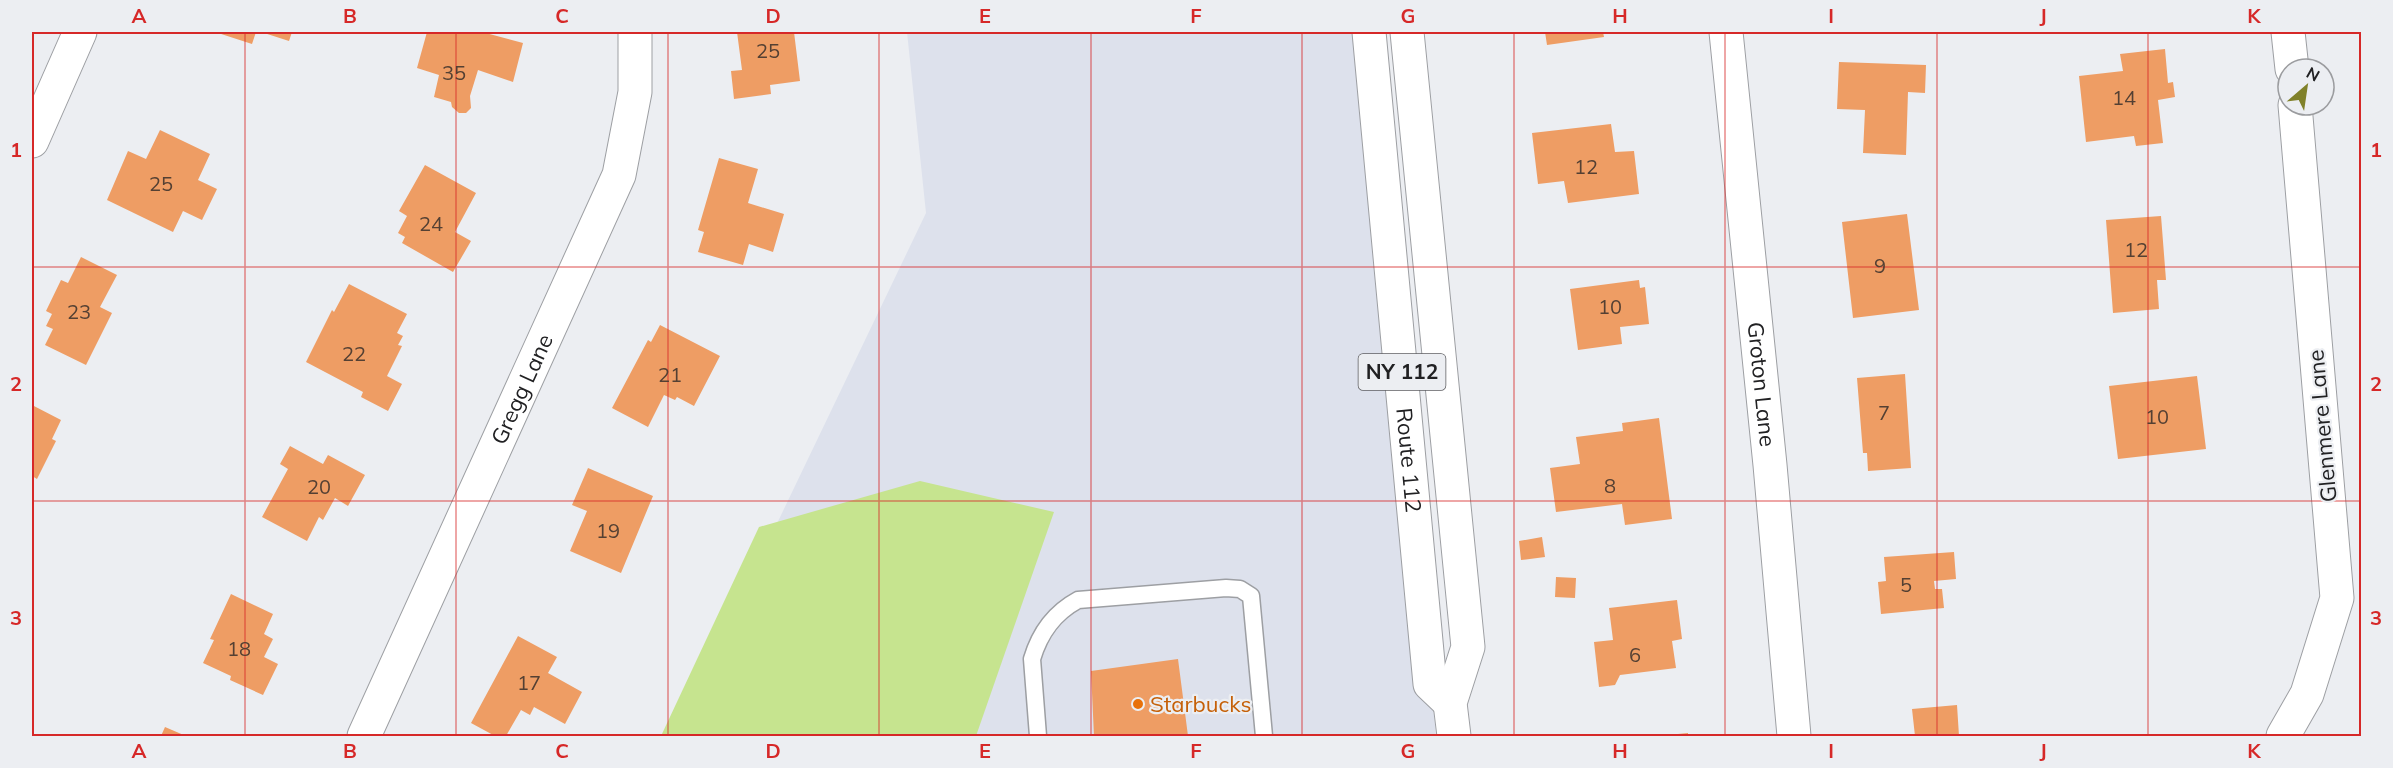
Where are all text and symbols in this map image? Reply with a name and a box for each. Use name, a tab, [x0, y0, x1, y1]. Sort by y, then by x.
text: A	[132, 3, 147, 28]
text: B	[343, 3, 357, 28]
text: C	[555, 3, 569, 28]
text: D	[765, 3, 781, 28]
text: E	[979, 3, 991, 28]
text: F	[1190, 3, 1202, 28]
text: G	[1401, 3, 1415, 28]
text: H	[1612, 3, 1628, 28]
text: I	[1828, 3, 1834, 28]
text: J	[2039, 3, 2047, 28]
text: K	[2247, 3, 2261, 28]
house number: 25	[756, 38, 780, 63]
north arrow	[2276, 57, 2336, 117]
house number: 35	[442, 60, 466, 85]
text: N	[2303, 62, 2323, 86]
house number: 14	[2112, 85, 2136, 110]
text: 1	[10, 137, 22, 162]
text: 1	[2370, 137, 2382, 162]
house number: 12	[1574, 154, 1598, 179]
house number: 25	[149, 171, 173, 196]
house number: 24	[419, 211, 443, 236]
house number: 12	[2124, 237, 2148, 262]
house number: 9	[1874, 253, 1886, 278]
house number: 10	[1598, 294, 1622, 319]
house number: 23	[67, 299, 91, 324]
street label: Groton Lane	[1742, 320, 1782, 448]
street label: Gregg Lane	[484, 330, 559, 449]
house number: 22	[342, 341, 366, 366]
street label: Glenmere Lane	[2301, 349, 2343, 503]
road number: NY 112	[1358, 354, 1446, 390]
house number: 21	[658, 362, 682, 387]
text: 2	[10, 371, 22, 396]
text: 2	[2370, 371, 2382, 396]
house number: 7	[1878, 400, 1890, 425]
house number: 10	[2145, 404, 2169, 429]
street label: Route 112	[1390, 406, 1428, 514]
house number: 8	[1604, 473, 1616, 498]
house number: 20	[307, 474, 331, 499]
house number: 19	[596, 518, 620, 543]
house number: 5	[1900, 572, 1912, 597]
text: 3	[10, 605, 22, 630]
text: 3	[2370, 605, 2382, 630]
house number: 18	[227, 636, 251, 661]
house number: 6	[1629, 642, 1641, 667]
house number: 17	[517, 670, 541, 695]
place label: Starbucks	[1150, 690, 1251, 718]
marker: Starbucks	[1131, 697, 1145, 711]
text: A	[132, 738, 147, 763]
text: B	[343, 738, 357, 763]
text: C	[555, 738, 569, 763]
text: D	[765, 738, 781, 763]
text: E	[979, 738, 991, 763]
text: F	[1190, 738, 1202, 763]
text: G	[1401, 738, 1415, 763]
text: H	[1612, 738, 1628, 763]
text: I	[1828, 738, 1834, 763]
text: J	[2039, 738, 2047, 763]
text: K	[2247, 738, 2261, 763]

